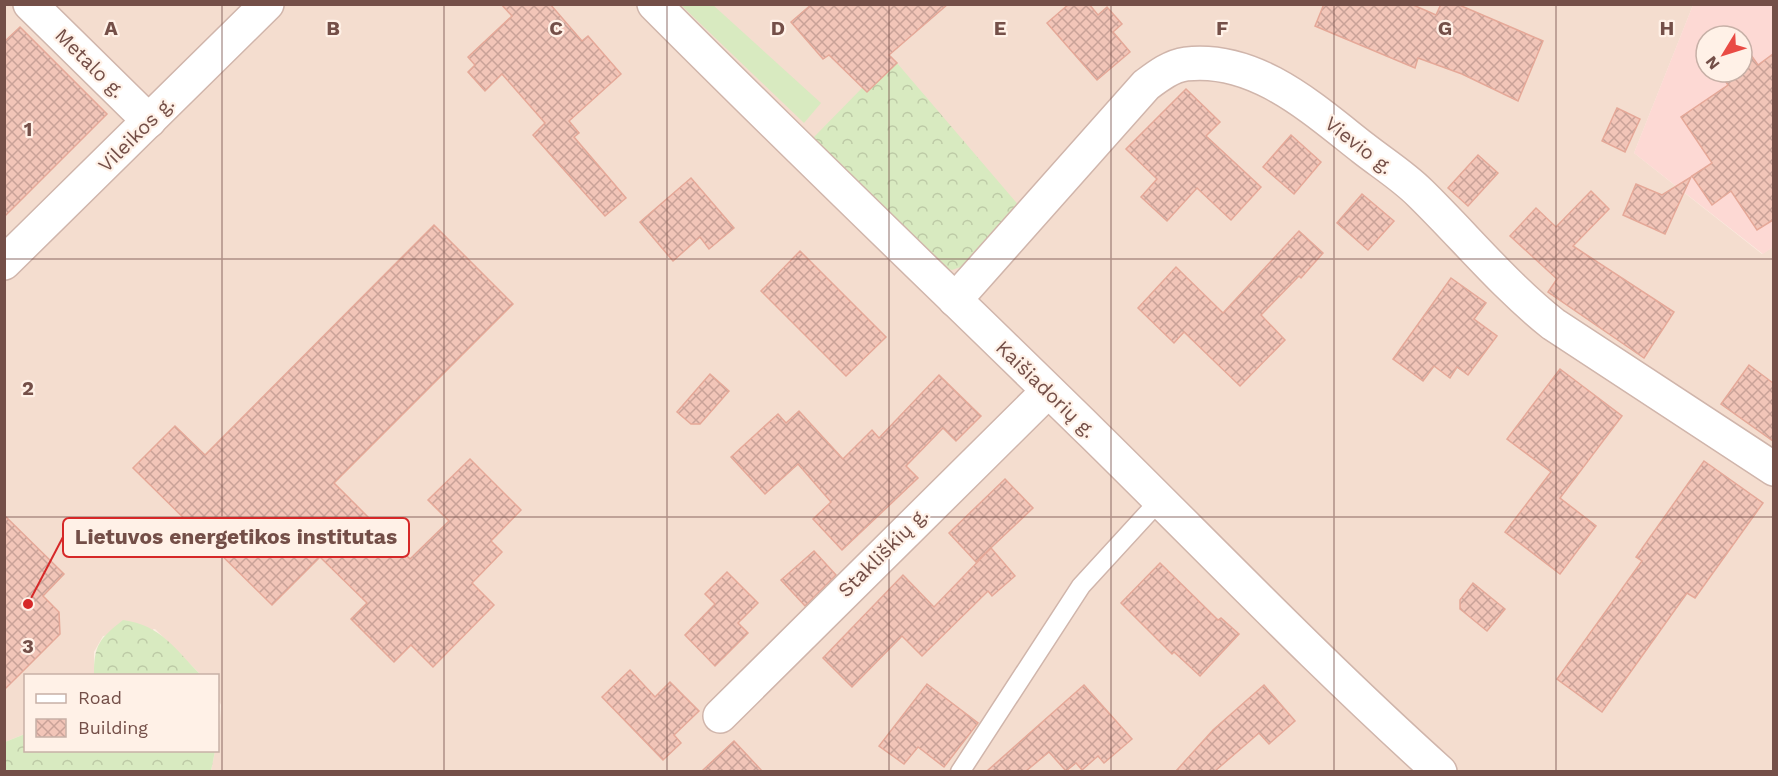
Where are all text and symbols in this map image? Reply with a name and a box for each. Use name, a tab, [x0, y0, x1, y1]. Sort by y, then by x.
text: A	[104, 16, 118, 40]
text: B	[326, 16, 340, 40]
text: C	[549, 16, 563, 40]
text: D	[771, 16, 785, 40]
text: E	[994, 16, 1006, 40]
text: F	[1216, 16, 1228, 40]
text: G	[1438, 16, 1452, 40]
text: H	[1660, 16, 1674, 40]
street label: Metalo g.	[50, 23, 130, 103]
north arrow	[1694, 24, 1754, 84]
text: N	[1701, 52, 1724, 73]
street label: Vileikos g.	[93, 91, 179, 177]
street label: Vievio g.	[1320, 111, 1398, 179]
text: 1	[24, 117, 32, 141]
street label: Kaišiadorių g.	[991, 335, 1101, 443]
text: 2	[22, 376, 34, 400]
street label: Stakliškių g.	[833, 502, 933, 602]
callout: Lietuvos energetikos institutas	[63, 518, 409, 557]
text: Lietuvos energetikos institutas	[75, 524, 397, 549]
text: 3	[22, 634, 34, 658]
legend	[24, 674, 219, 752]
text: Road	[78, 687, 122, 708]
text: Building	[78, 717, 148, 738]

